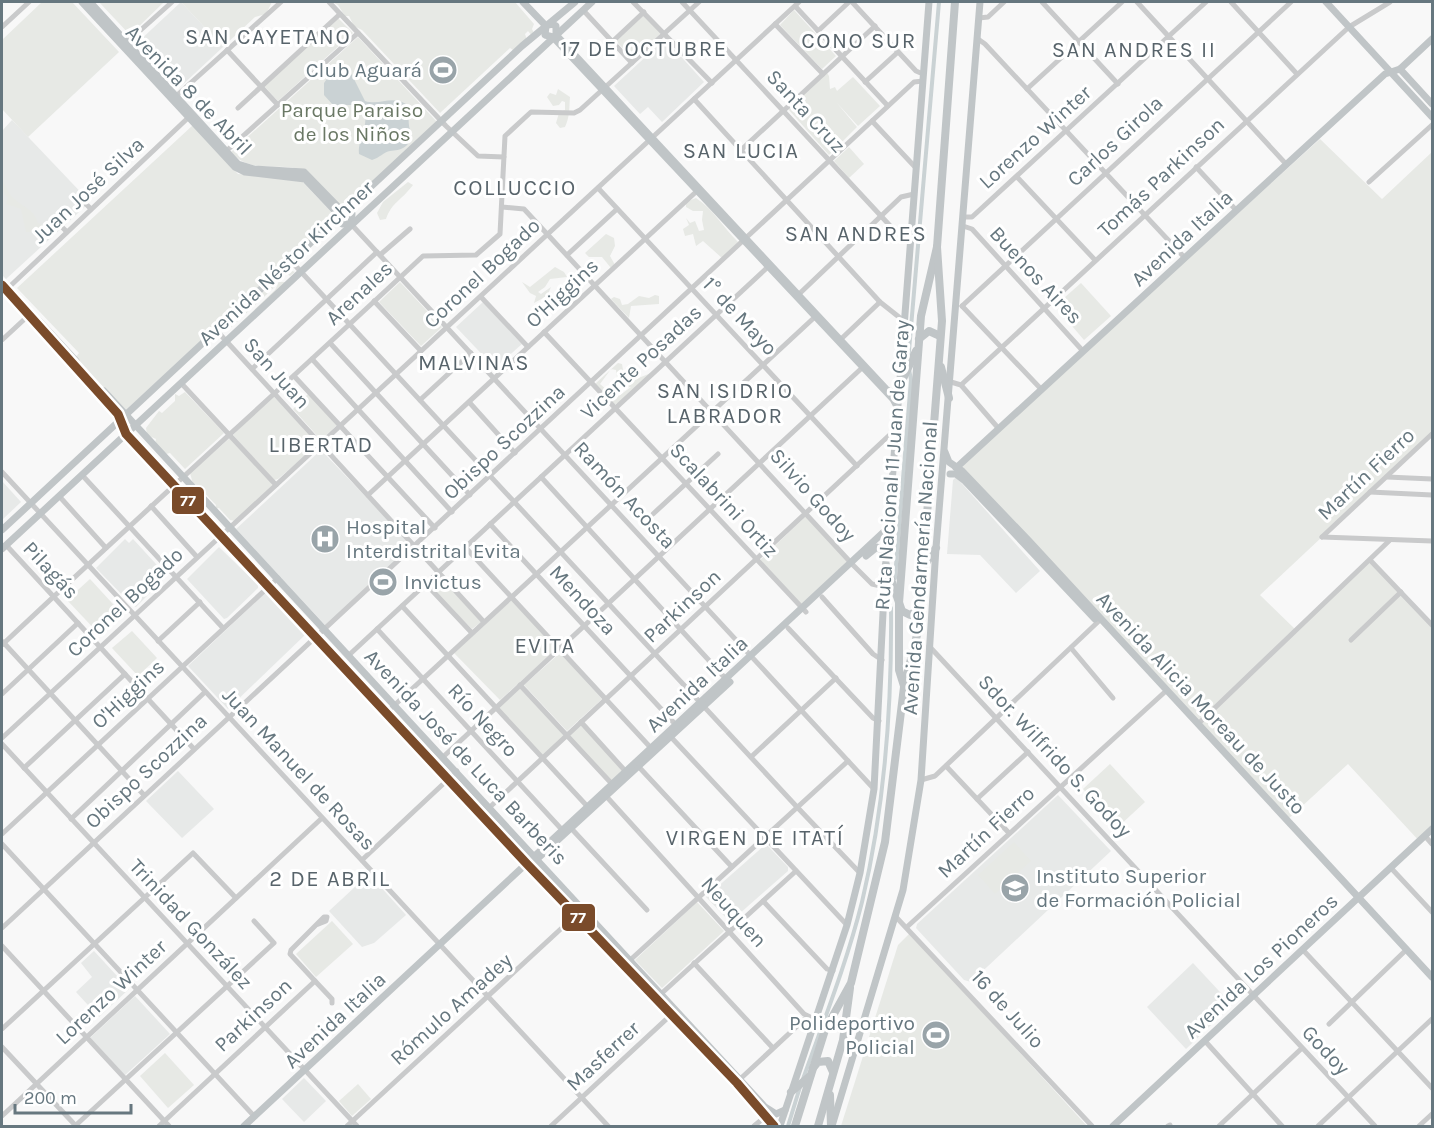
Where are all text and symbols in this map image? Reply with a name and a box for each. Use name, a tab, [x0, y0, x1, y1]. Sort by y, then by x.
street label: Avenida 8 de Abril	[121, 20, 257, 160]
district label: SAN CAYETANO	[185, 24, 351, 50]
district label: CONO SUR	[801, 28, 917, 54]
district label: 17 DE OCTUBRE	[560, 36, 728, 62]
district label: SAN ANDRES II	[1052, 37, 1216, 63]
sports icon: Club Aguará	[427, 54, 459, 86]
place label: Club Aguará	[306, 58, 422, 82]
street label: Santa Cruz	[762, 65, 850, 157]
street label: Lorenzo Winter	[974, 80, 1096, 194]
street label: Carlos Girola	[1062, 91, 1168, 191]
park label: Parque Paraiso de los Niños	[281, 98, 423, 146]
street label: Tomás Parkinson	[1093, 112, 1229, 242]
street label: Juan José Silva	[27, 132, 149, 248]
district label: SAN LUCIA	[683, 138, 799, 164]
street label: Avenida Néstor Kirchner	[194, 175, 379, 350]
district label: COLLUCCIO	[453, 175, 577, 201]
street label: Avenida Italia	[1126, 185, 1238, 291]
street label: Coronel Bogado	[419, 213, 545, 333]
district label: SAN ANDRES	[785, 221, 927, 247]
street label: Buenos Aires	[985, 221, 1087, 329]
street label: O'Higgins	[521, 253, 603, 333]
street label: Arenales	[321, 256, 397, 330]
street label: 1° de Mayo	[698, 272, 782, 360]
street label: Vicente Posadas	[575, 300, 707, 424]
street label: Ruta Nacional 11 Juan de Garay	[870, 319, 914, 611]
street label: San Juan	[239, 333, 315, 413]
district label: MALVINAS	[418, 350, 530, 376]
district label: SAN ISIDRIO LABRADOR	[657, 378, 793, 429]
street label: Obispo Scozzina	[438, 380, 570, 504]
street label: Avenida Gendarmería Nacional	[898, 420, 942, 716]
street label: Martín Fierro	[1313, 423, 1419, 525]
district label: LIBERTAD	[268, 432, 374, 458]
street label: Ramón Acosta	[569, 436, 681, 554]
street label: Scalabrini Ortiz	[665, 438, 783, 562]
street label: Silvio Godoy	[765, 444, 861, 547]
line badge: 77	[171, 486, 205, 515]
text: 77	[180, 491, 196, 510]
place label: Hospital Interdistrital Evita	[346, 515, 521, 563]
hospital icon: Hospital Interdistrital Evita	[309, 523, 341, 555]
street label: Pilagás	[18, 536, 84, 604]
street label: Coronel Bogado	[62, 542, 188, 662]
street label: Mendoza	[545, 560, 621, 640]
street label: Parkinson	[638, 564, 726, 648]
sports icon: Invictus	[367, 566, 399, 598]
place label: Invictus	[404, 570, 482, 594]
street label: Avenida Alicia Moreau de Justo	[1091, 587, 1311, 819]
street label: Avenida Italia	[641, 631, 753, 737]
district label: EVITA	[514, 633, 576, 659]
street label: Avenida José de Luca Barberis	[360, 644, 572, 870]
street label: O'Higgins	[87, 654, 169, 734]
street label: Sdor. Wilfrido S. Godoy	[973, 670, 1137, 843]
street label: Río Negro	[443, 678, 523, 762]
street label: Juan Manuel de Rosas	[218, 683, 380, 855]
street label: Obispo Scozzina	[80, 709, 212, 833]
street label: Martín Fierro	[933, 781, 1039, 883]
district label: VIRGEN DE ITATÍ	[666, 824, 844, 851]
street label: Trinidad González	[125, 854, 257, 994]
place label: Instituto Superior de Formación Policial	[1036, 864, 1241, 912]
district label: 2 DE ABRIL	[269, 866, 391, 892]
street label: Neuquen	[696, 872, 772, 952]
school or university icon: Instituto Superior de Formación Policial	[999, 872, 1031, 904]
street label: Avenida Los Pioneros	[1179, 889, 1343, 1043]
line badge: 77	[561, 903, 596, 932]
text: 77	[570, 908, 586, 927]
street label: Lorenzo Winter	[51, 934, 172, 1049]
street label: Rómulo Amadey	[385, 948, 517, 1070]
street label: 16 de Julio	[967, 965, 1049, 1053]
street label: Avenida Italia	[279, 967, 391, 1073]
street label: Parkinson	[209, 973, 297, 1057]
place label: Polideportivo Policial	[789, 1011, 915, 1059]
street label: Masferrer	[561, 1016, 645, 1096]
sports icon: Polideportivo Policial	[920, 1019, 952, 1051]
street label: Godoy	[1297, 1020, 1355, 1080]
scale bar	[15, 1077, 130, 1115]
text: 200 m	[24, 1087, 77, 1109]

